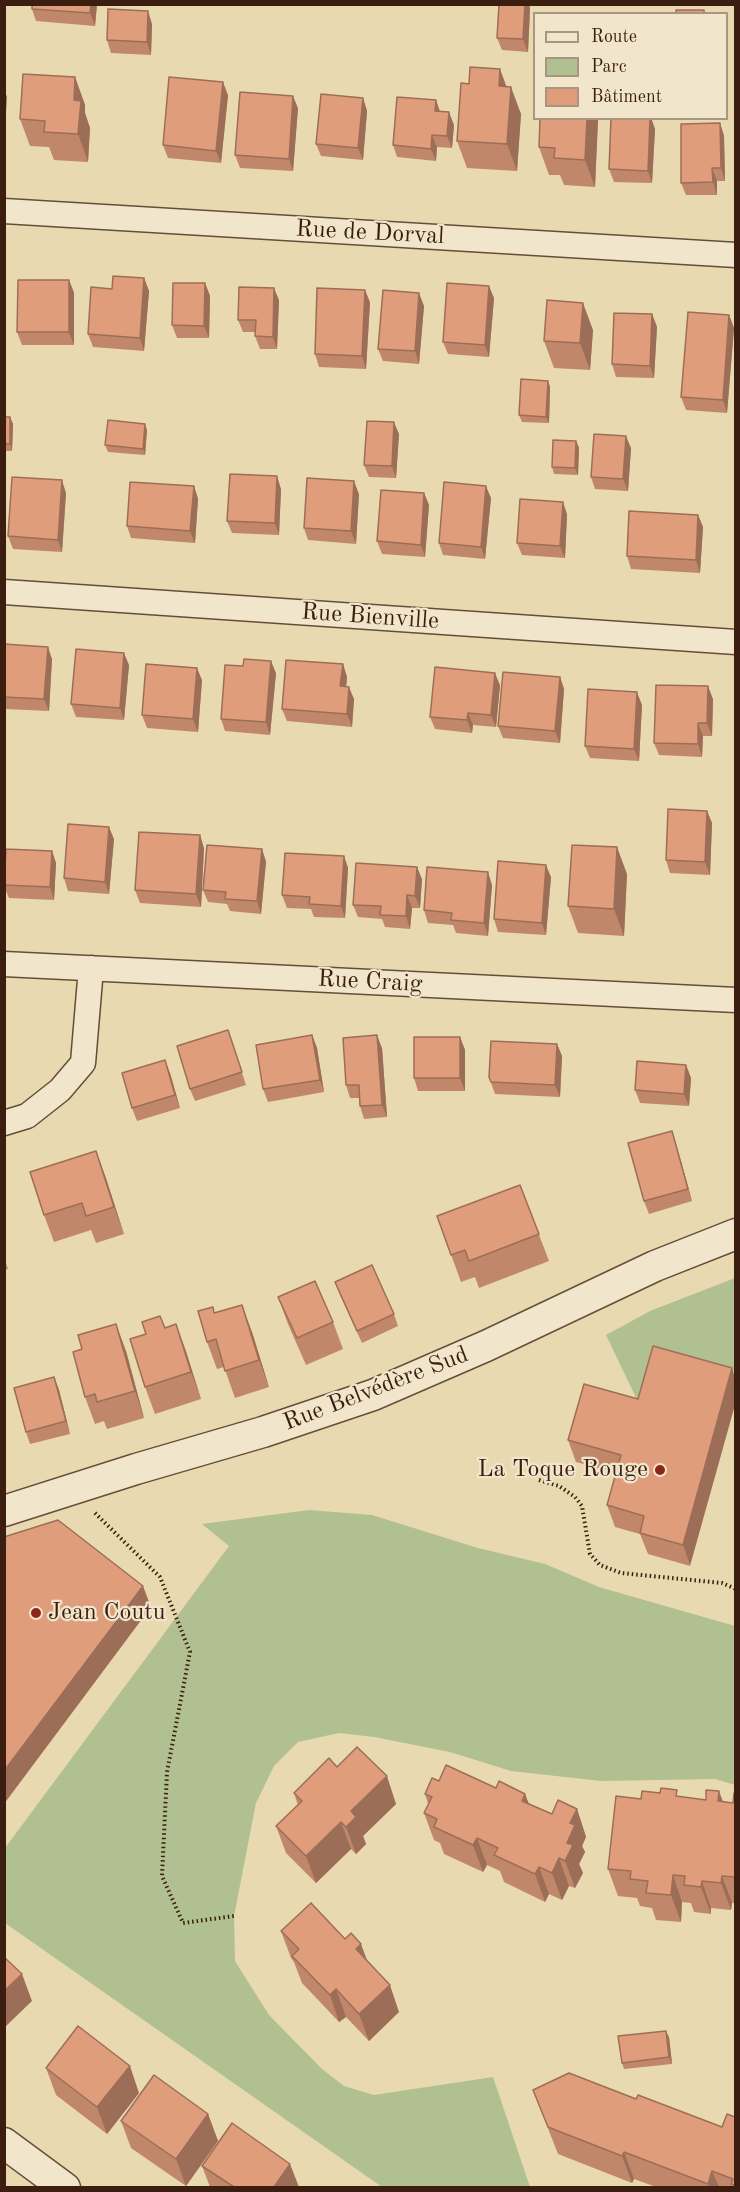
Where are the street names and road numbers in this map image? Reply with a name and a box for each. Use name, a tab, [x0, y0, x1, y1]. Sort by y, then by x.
street label: Rue de Dorval	[295, 215, 445, 251]
street label: Rue Bienville	[300, 598, 440, 636]
street label: Rue Craig	[317, 965, 423, 999]
street label: Rue Belvédère Sud	[279, 1340, 473, 1438]

